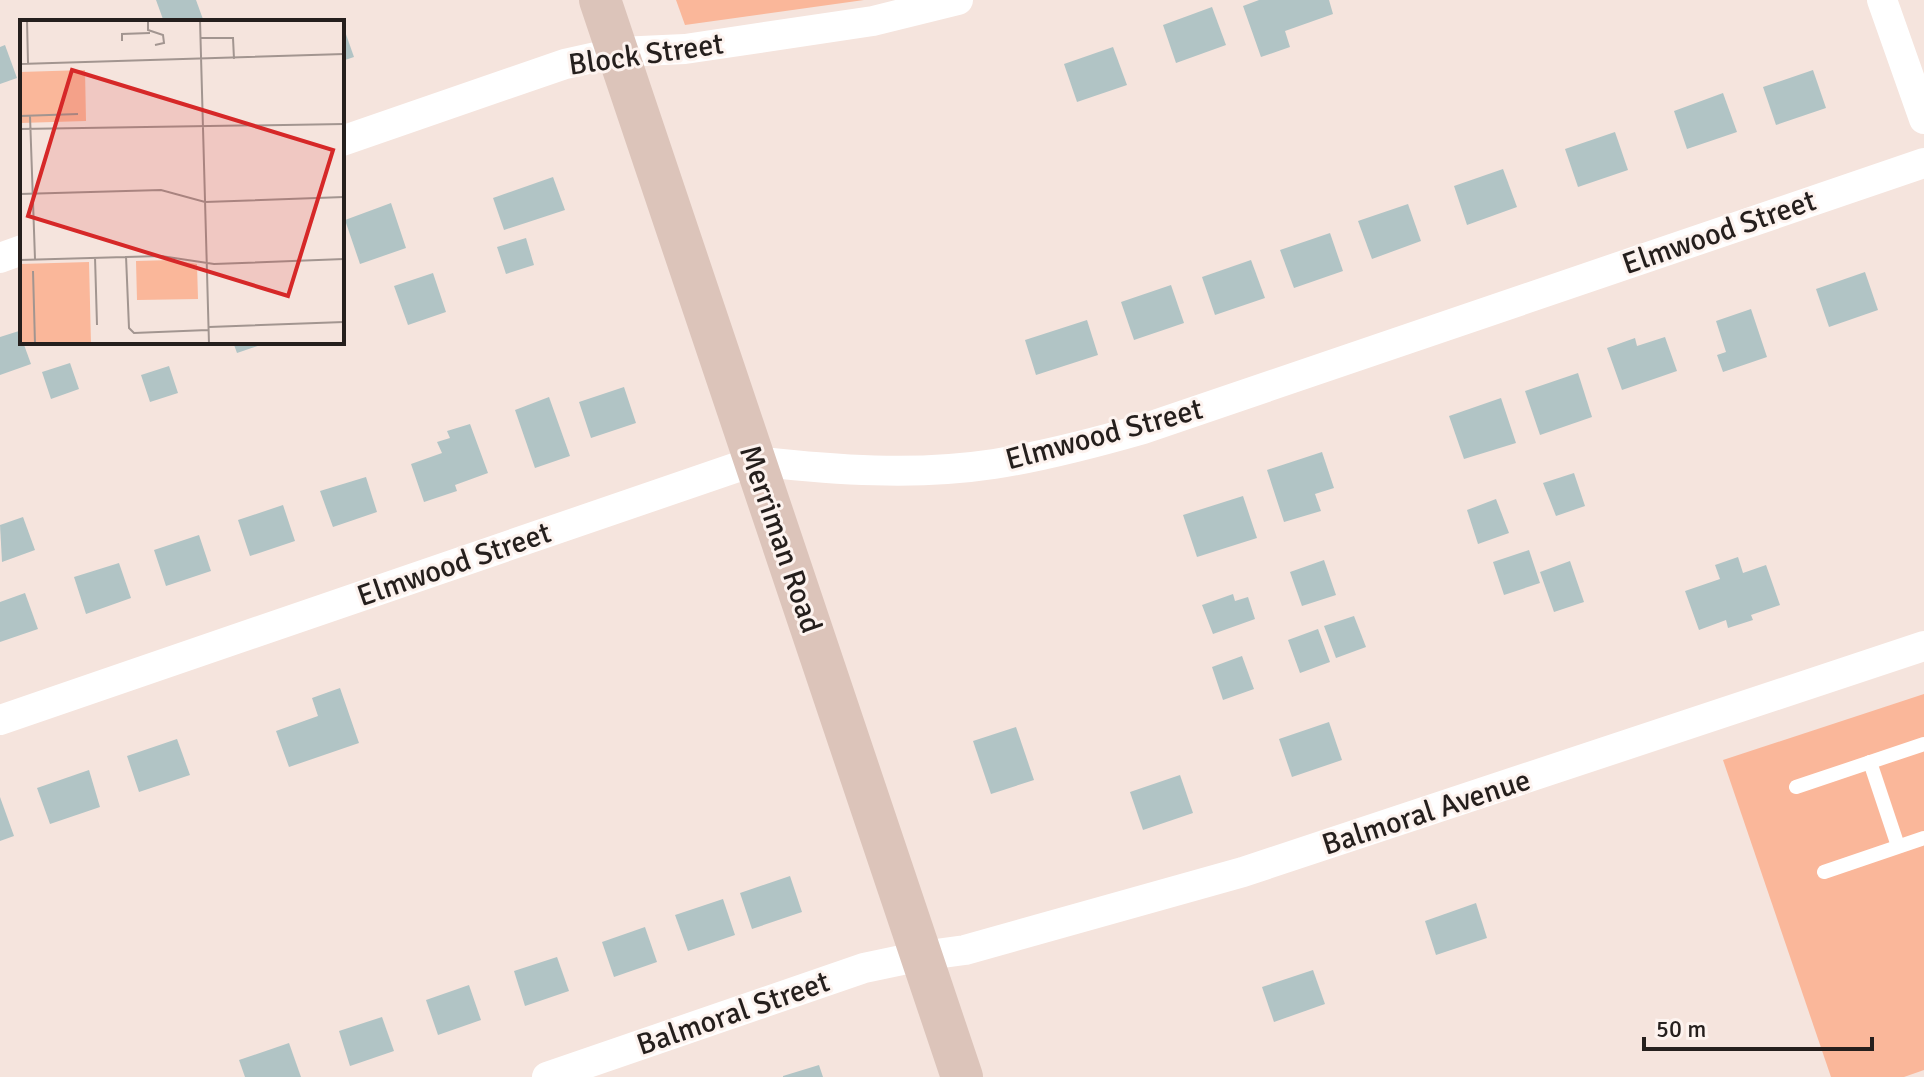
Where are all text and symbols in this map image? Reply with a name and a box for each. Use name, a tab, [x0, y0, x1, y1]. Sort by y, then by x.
inset map	[20, 20, 344, 344]
street label: Block Street	[566, 25, 726, 84]
street label: Elmwood Street	[1617, 182, 1821, 283]
street label: Elmwood Street	[1002, 390, 1207, 479]
street label: Merriman Road	[731, 440, 830, 638]
street label: Elmwood Street	[352, 514, 556, 615]
street label: Balmoral Avenue	[1317, 761, 1535, 864]
street label: Balmoral Street	[632, 963, 834, 1064]
scale bar	[1644, 1001, 1872, 1051]
text: 50 m	[1656, 1014, 1706, 1044]

